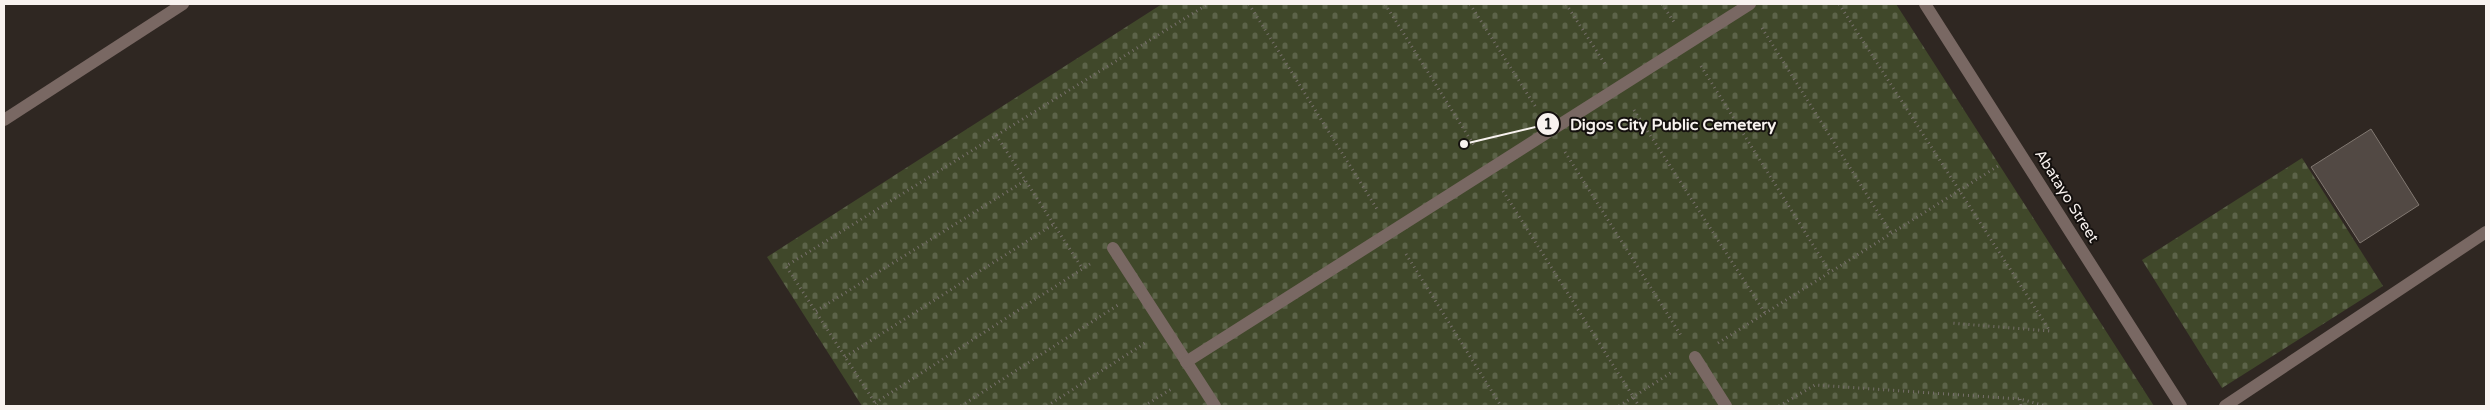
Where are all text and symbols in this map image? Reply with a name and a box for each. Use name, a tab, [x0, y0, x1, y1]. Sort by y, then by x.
callout: Digos City Public Cemetery	[1535, 109, 1786, 140]
text: 1	[1543, 115, 1553, 133]
text: Digos City Public Cemetery	[1570, 115, 1776, 135]
street label: Abatayo Street	[2031, 146, 2103, 246]

